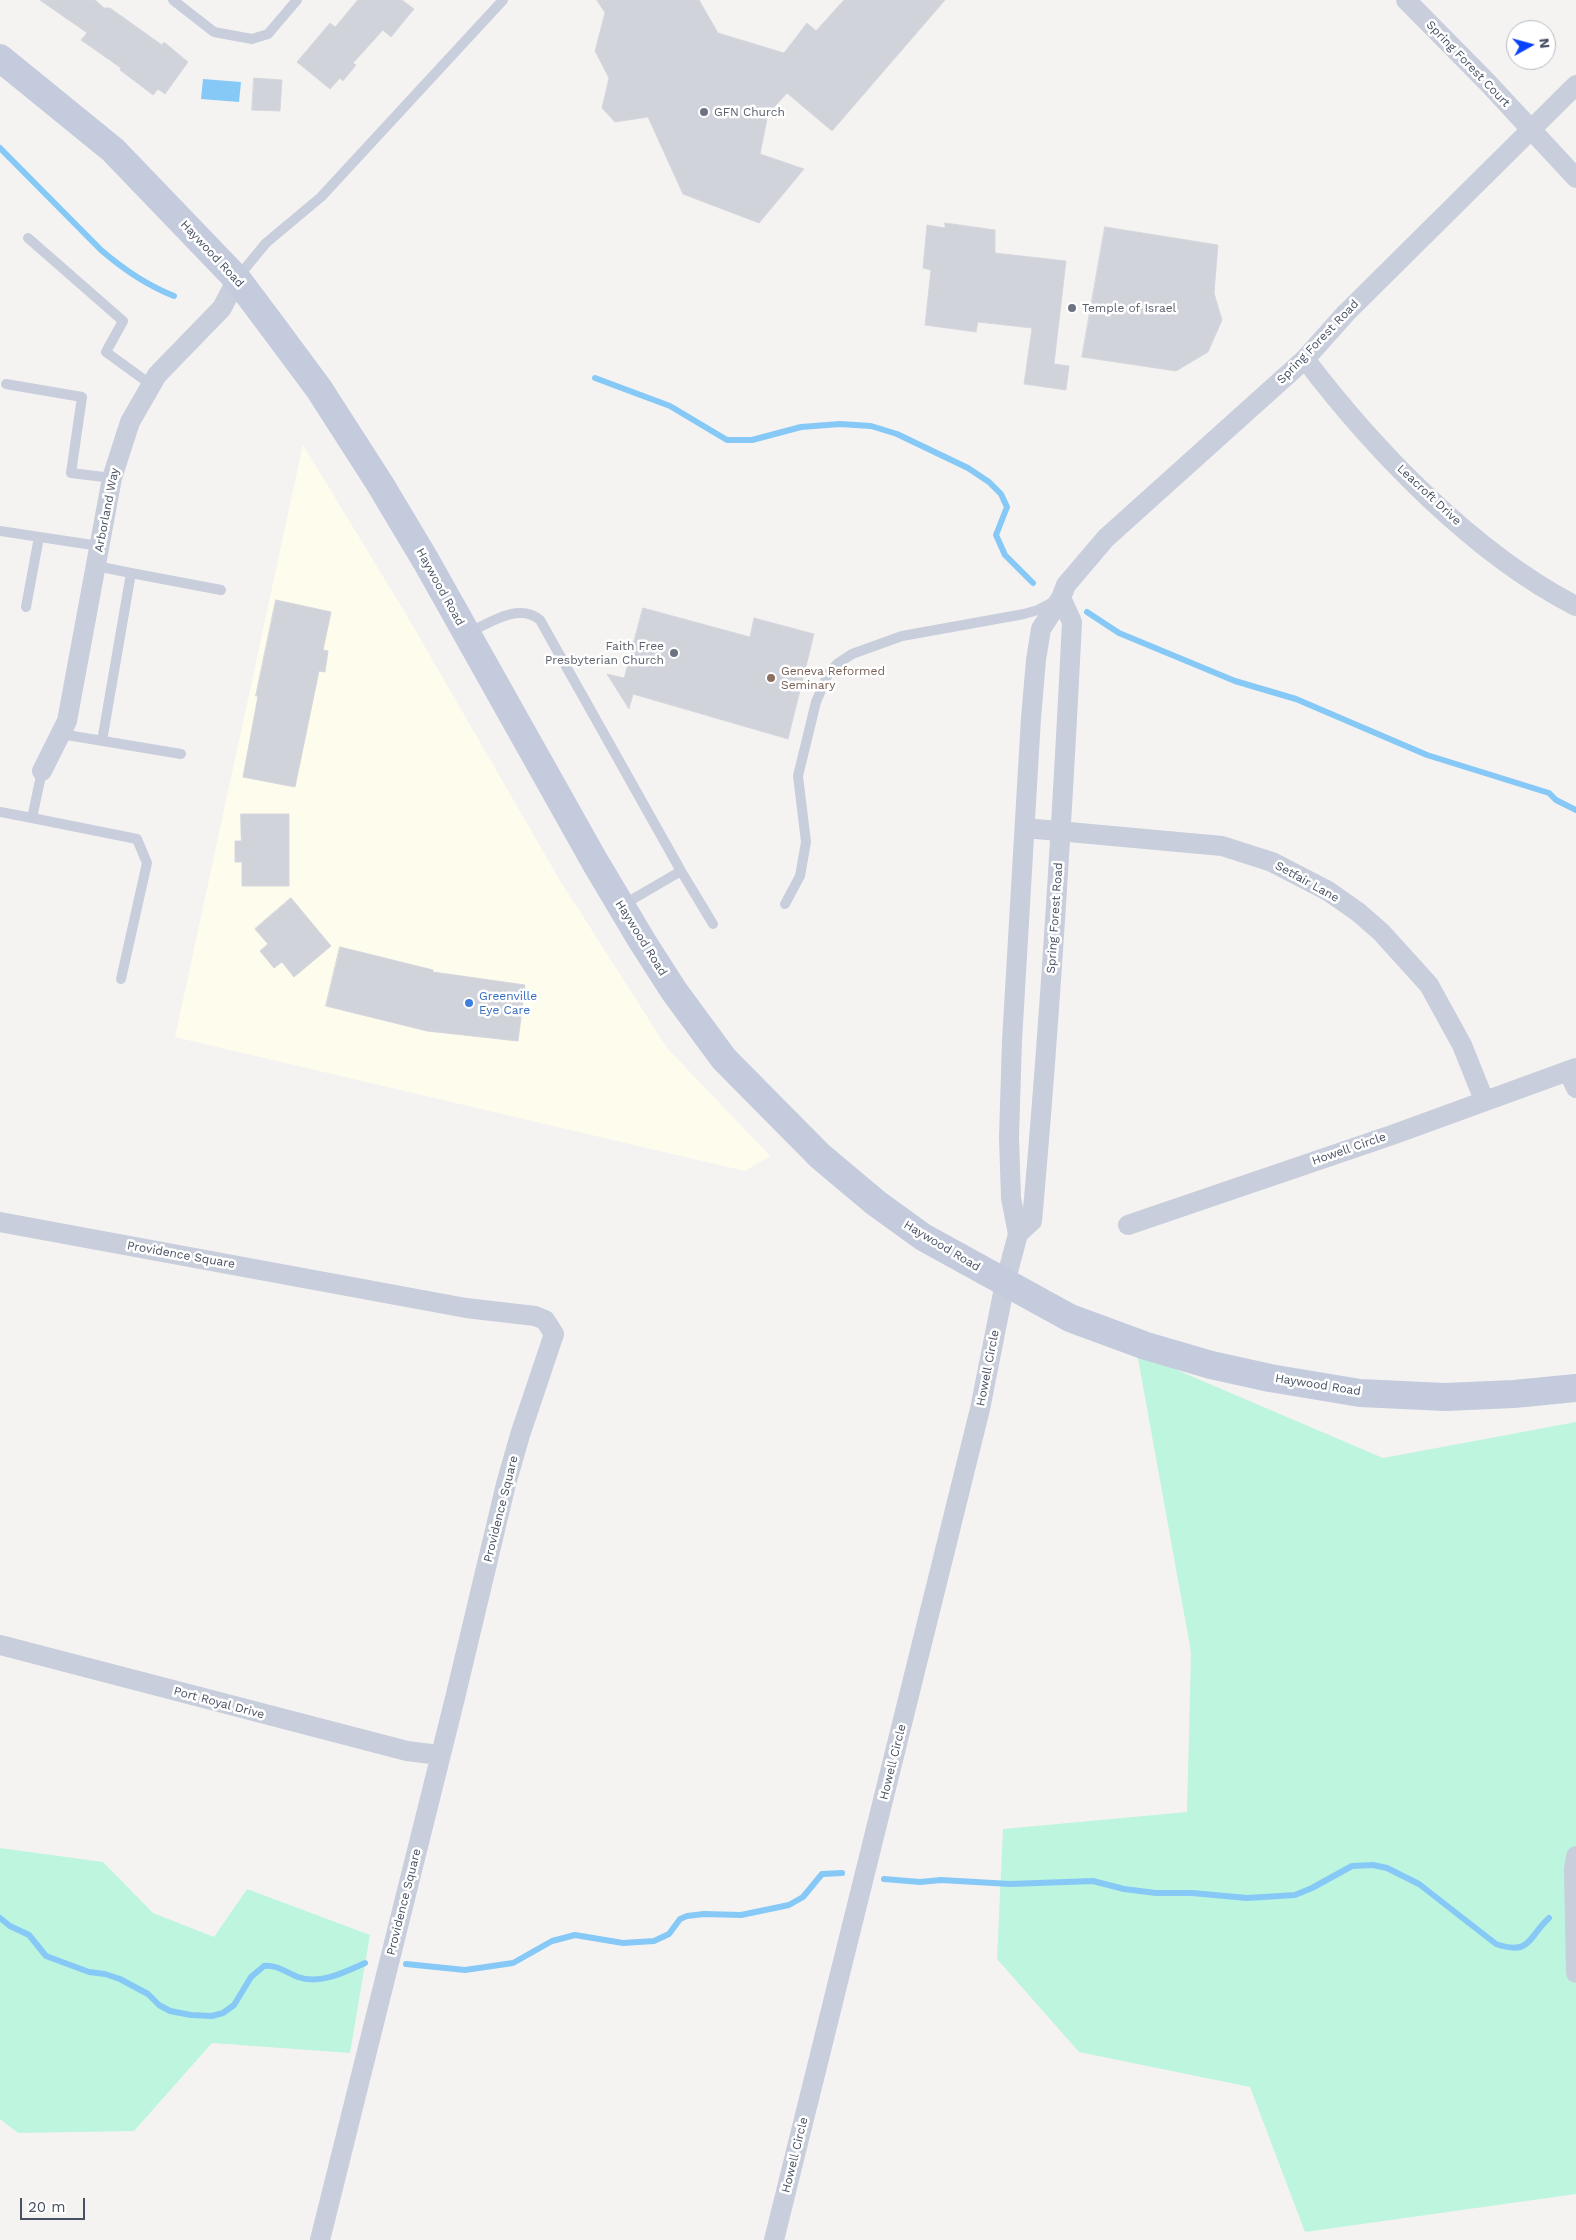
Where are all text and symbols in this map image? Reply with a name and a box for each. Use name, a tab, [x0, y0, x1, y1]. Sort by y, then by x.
street label: Spring Forest Court	[1423, 18, 1513, 110]
north arrow	[1506, 20, 1556, 70]
text: N	[1536, 37, 1553, 49]
place label: GFN Church	[714, 105, 785, 119]
marker: GFN Church	[698, 106, 710, 118]
street label: Haywood Road	[177, 217, 247, 291]
street label: Spring Forest Road	[1274, 297, 1362, 387]
place label: Temple of Israel	[1082, 301, 1176, 315]
marker: Temple of Israel	[1066, 302, 1078, 314]
street label: Leacroft Drive	[1394, 462, 1464, 528]
street label: Arborland Way	[92, 467, 122, 553]
street label: Haywood Road	[413, 546, 467, 628]
place label: Faith Free Presbyterian Church	[545, 639, 664, 667]
marker: Faith Free Presbyterian Church	[668, 647, 680, 659]
place label: Geneva Reformed Seminary	[781, 664, 885, 692]
marker: Geneva Reformed Seminary	[765, 672, 777, 684]
street label: Setfair Lane	[1273, 859, 1341, 905]
street label: Spring Forest Road	[1044, 862, 1066, 974]
street label: Haywood Road	[612, 897, 670, 979]
place label: Greenville Eye Care	[479, 989, 537, 1017]
marker: Greenville Eye Care	[463, 997, 475, 1009]
street label: Howell Circle	[1310, 1130, 1388, 1168]
street label: Haywood Road	[901, 1218, 983, 1274]
street label: Providence Square	[126, 1238, 236, 1272]
street label: Howell Circle	[974, 1329, 1002, 1407]
street label: Haywood Road	[1274, 1371, 1362, 1399]
street label: Providence Square	[481, 1454, 521, 1564]
street label: Port Royal Drive	[172, 1684, 266, 1722]
street label: Howell Circle	[877, 1723, 909, 1801]
street label: Providence Square	[384, 1847, 424, 1957]
street label: Howell Circle	[779, 2116, 811, 2194]
scale bar	[22, 2188, 88, 2220]
text: 20 m	[28, 2198, 66, 2216]

